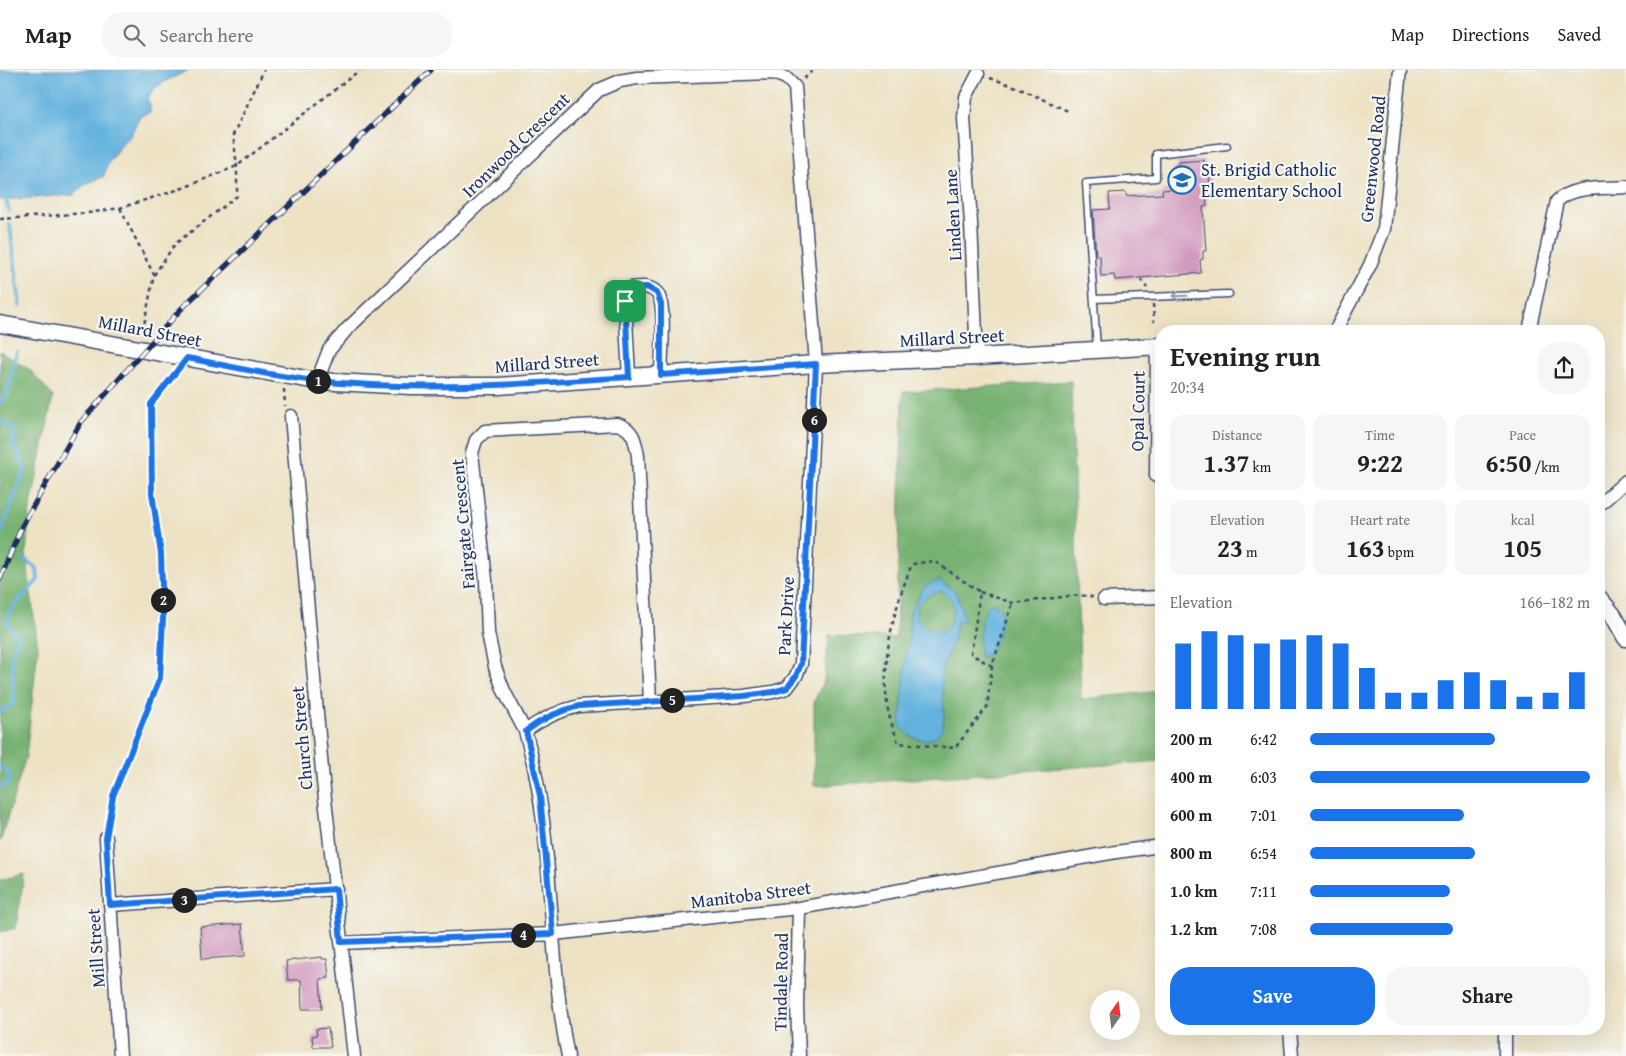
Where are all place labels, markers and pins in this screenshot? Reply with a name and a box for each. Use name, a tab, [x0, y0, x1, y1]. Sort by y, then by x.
place label: St. Brigid Catholic Elementary School	[1201, 156, 1342, 204]
school or university icon: St. Brigid Catholic Elementary School	[1167, 165, 1197, 195]
pin	[604, 280, 646, 322]
pin: 1	[306, 368, 330, 394]
pin: 6	[802, 408, 826, 432]
pin: 2	[150, 588, 176, 612]
pin: 5	[660, 688, 684, 712]
pin: 3	[172, 888, 196, 912]
pin: 4	[510, 922, 536, 948]

